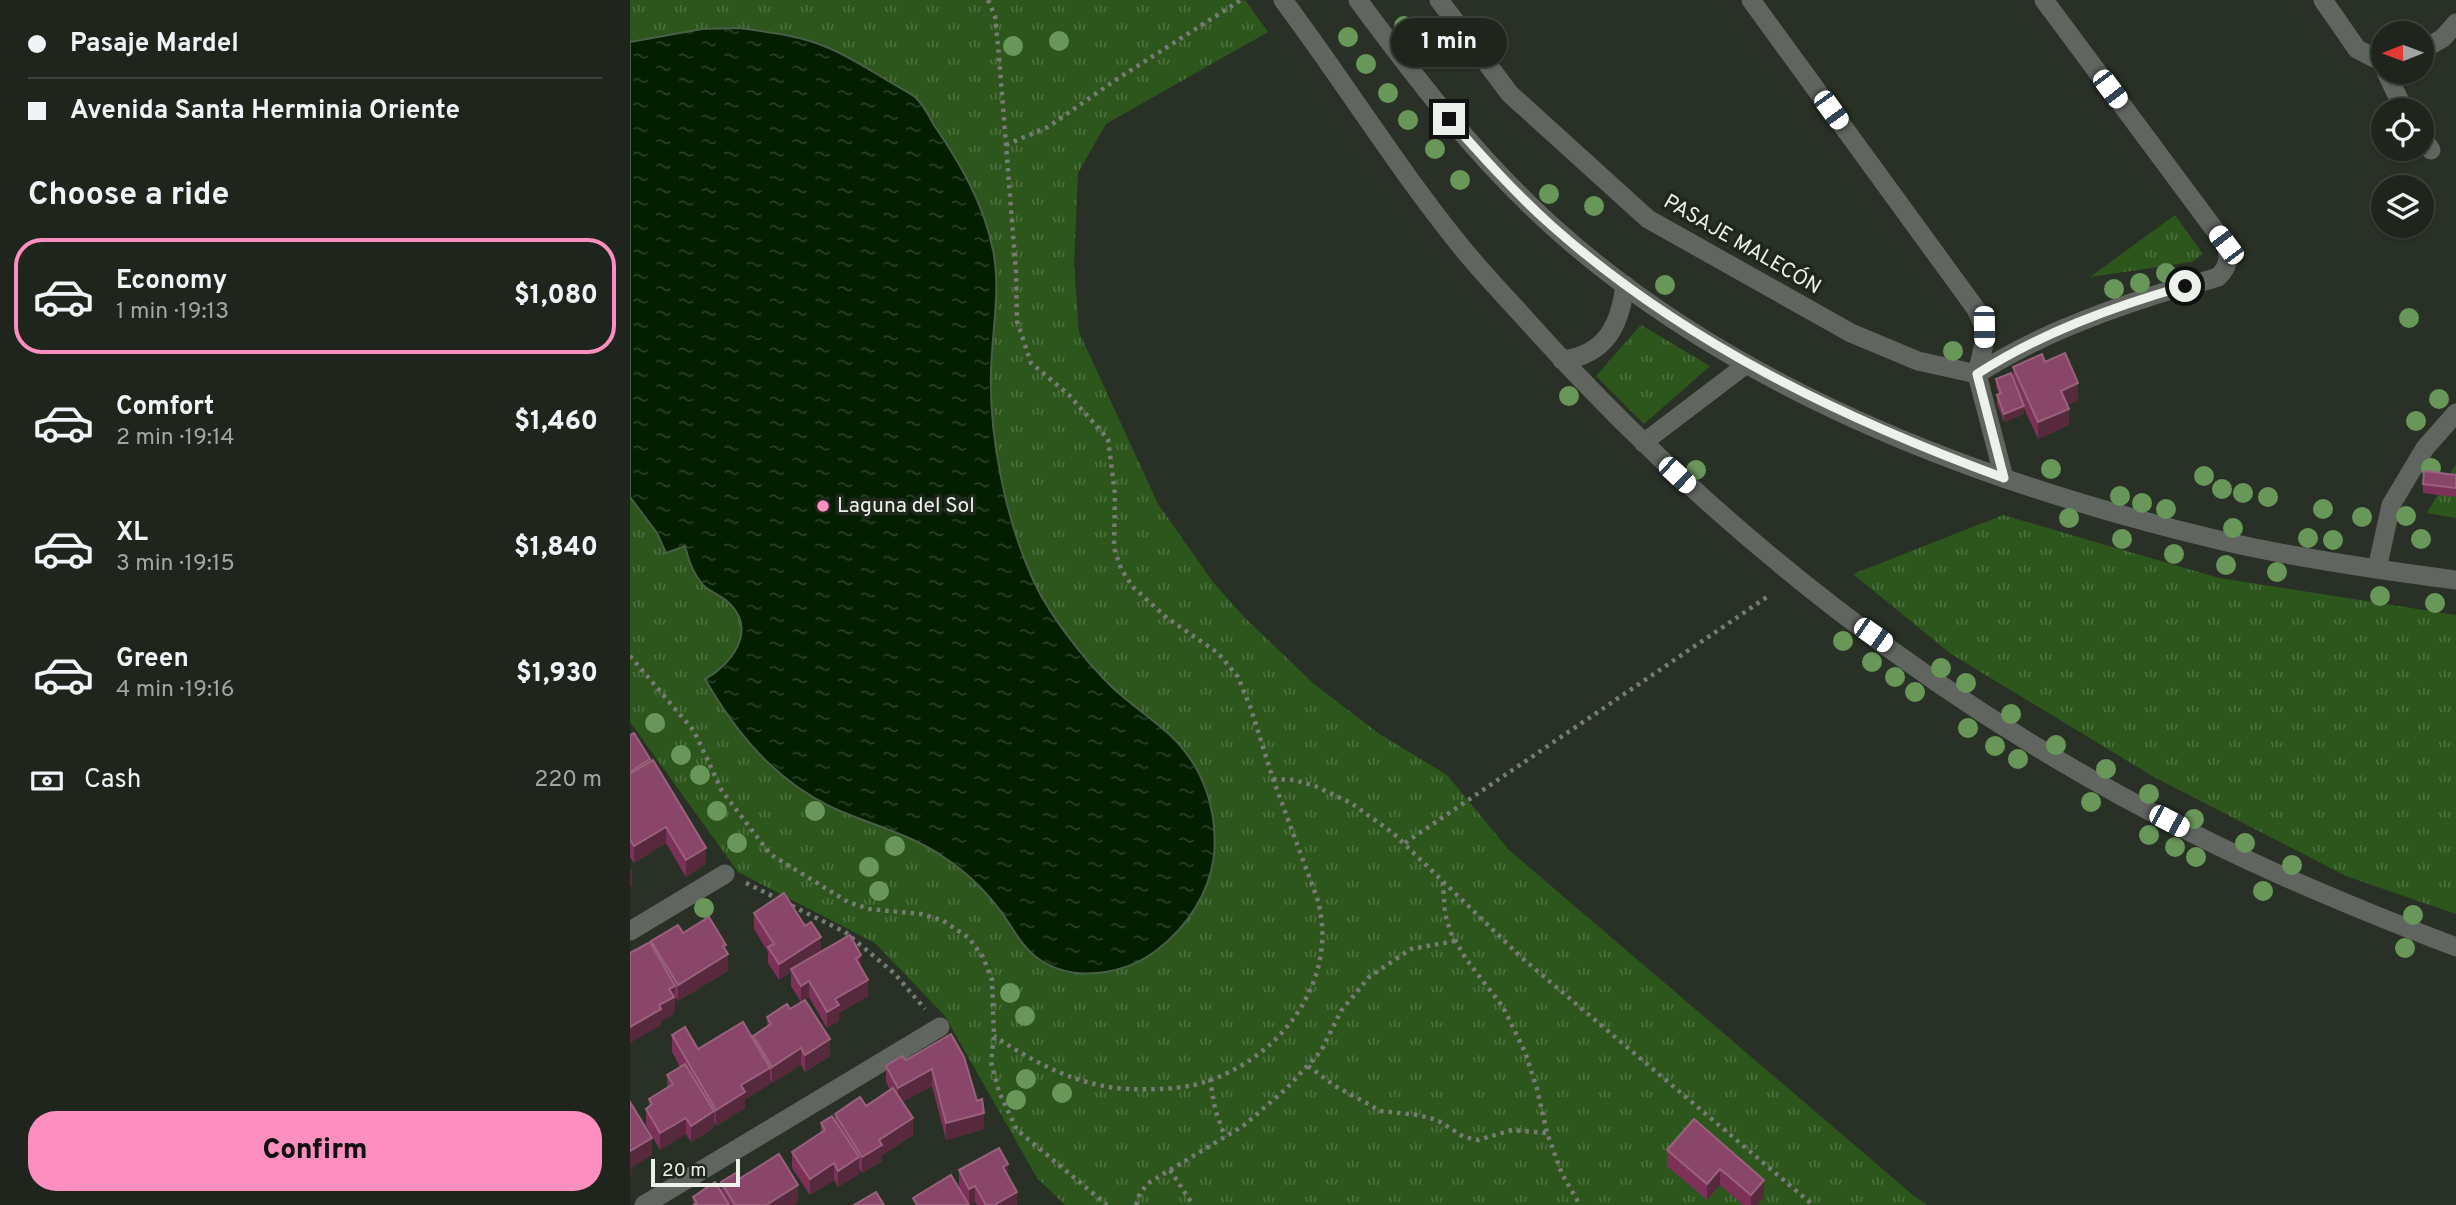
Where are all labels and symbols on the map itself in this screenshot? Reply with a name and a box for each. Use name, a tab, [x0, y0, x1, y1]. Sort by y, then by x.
callout: 1 min	[1391, 18, 1507, 66]
north arrow	[2371, 21, 2434, 84]
car	[2089, 66, 2132, 112]
car	[1811, 87, 1852, 133]
route end	[1433, 103, 1465, 135]
street label: PASAJE MALECÓN	[1658, 188, 1826, 301]
car	[2205, 222, 2248, 268]
route start	[2169, 270, 2201, 302]
car	[1974, 306, 1995, 348]
car	[1655, 453, 1700, 497]
place label: Laguna del Sol	[837, 493, 975, 520]
marker: Laguna del Sol	[815, 498, 831, 514]
car	[1850, 614, 1897, 656]
car	[2146, 802, 2193, 840]
scale bar	[651, 1156, 740, 1188]

